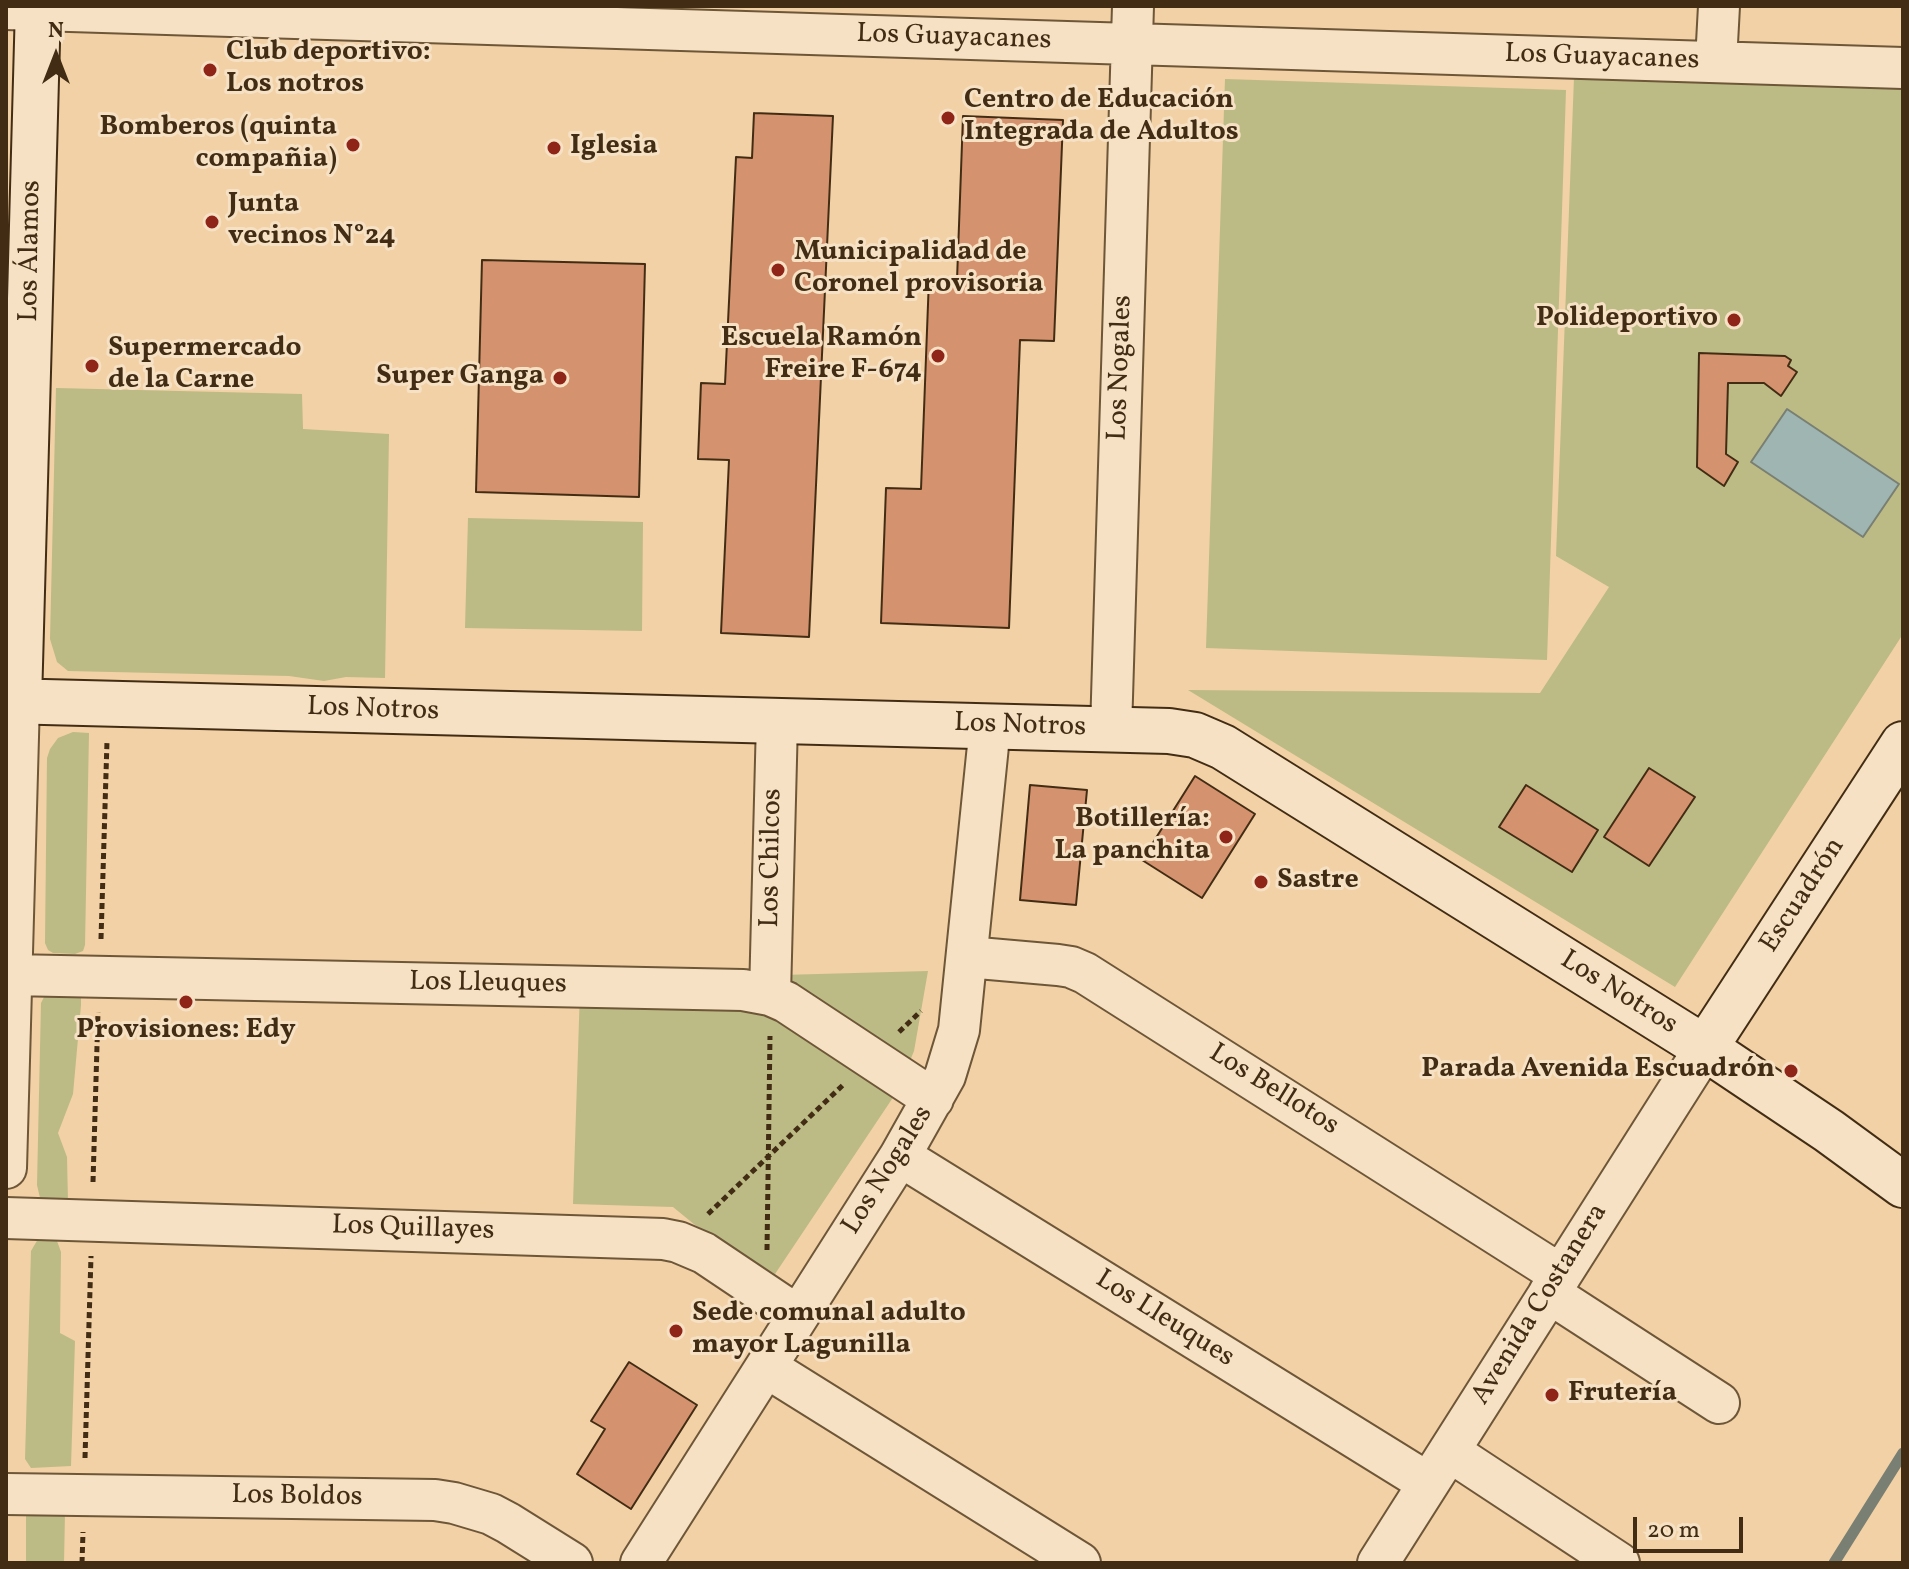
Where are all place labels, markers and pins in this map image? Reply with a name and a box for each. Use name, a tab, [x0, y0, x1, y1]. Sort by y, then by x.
place label: Club deportivo: Los notros	[226, 37, 431, 103]
marker: Club deportivo: Los notros	[201, 61, 219, 79]
place label: Centro de Educación Integrada de Adultos	[964, 85, 1239, 151]
marker: Centro de Educación Integrada de Adultos	[939, 109, 957, 127]
place label: Bomberos (quinta compañia)	[100, 112, 337, 178]
place label: Iglesia	[570, 131, 658, 165]
marker: Bomberos (quinta compañia)	[344, 136, 362, 154]
marker: Iglesia	[545, 139, 563, 157]
place label: Junta vecinos N°24	[228, 189, 396, 255]
marker: Junta vecinos N°24	[203, 213, 221, 231]
place label: Municipalidad de Coronel provisoria	[794, 237, 1044, 303]
marker: Municipalidad de Coronel provisoria	[769, 261, 787, 279]
place label: Polideportivo	[1536, 303, 1718, 337]
marker: Polideportivo	[1725, 311, 1743, 329]
place label: Escuela Ramón Freire F-674	[721, 323, 922, 389]
place label: Supermercado de la Carne	[108, 333, 302, 399]
marker: Escuela Ramón Freire F-674	[929, 347, 947, 365]
marker: Supermercado de la Carne	[83, 357, 101, 375]
place label: Super Ganga	[376, 361, 544, 395]
marker: Super Ganga	[551, 369, 569, 387]
place label: Botillería: La panchita	[1055, 804, 1210, 870]
marker: Botillería: La panchita	[1217, 828, 1235, 846]
place label: Sastre	[1277, 865, 1359, 899]
marker: Sastre	[1252, 873, 1270, 891]
marker: Provisiones: Edy	[177, 993, 195, 1011]
place label: Provisiones: Edy	[76, 1015, 296, 1049]
place label: Parada Avenida Escuadrón	[1421, 1054, 1775, 1088]
marker: Parada Avenida Escuadrón	[1782, 1062, 1800, 1080]
place label: Sede comunal adulto mayor Lagunilla	[692, 1298, 966, 1364]
marker: Sede comunal adulto mayor Lagunilla	[667, 1322, 685, 1340]
place label: Frutería	[1568, 1378, 1677, 1412]
marker: Frutería	[1543, 1386, 1561, 1404]

